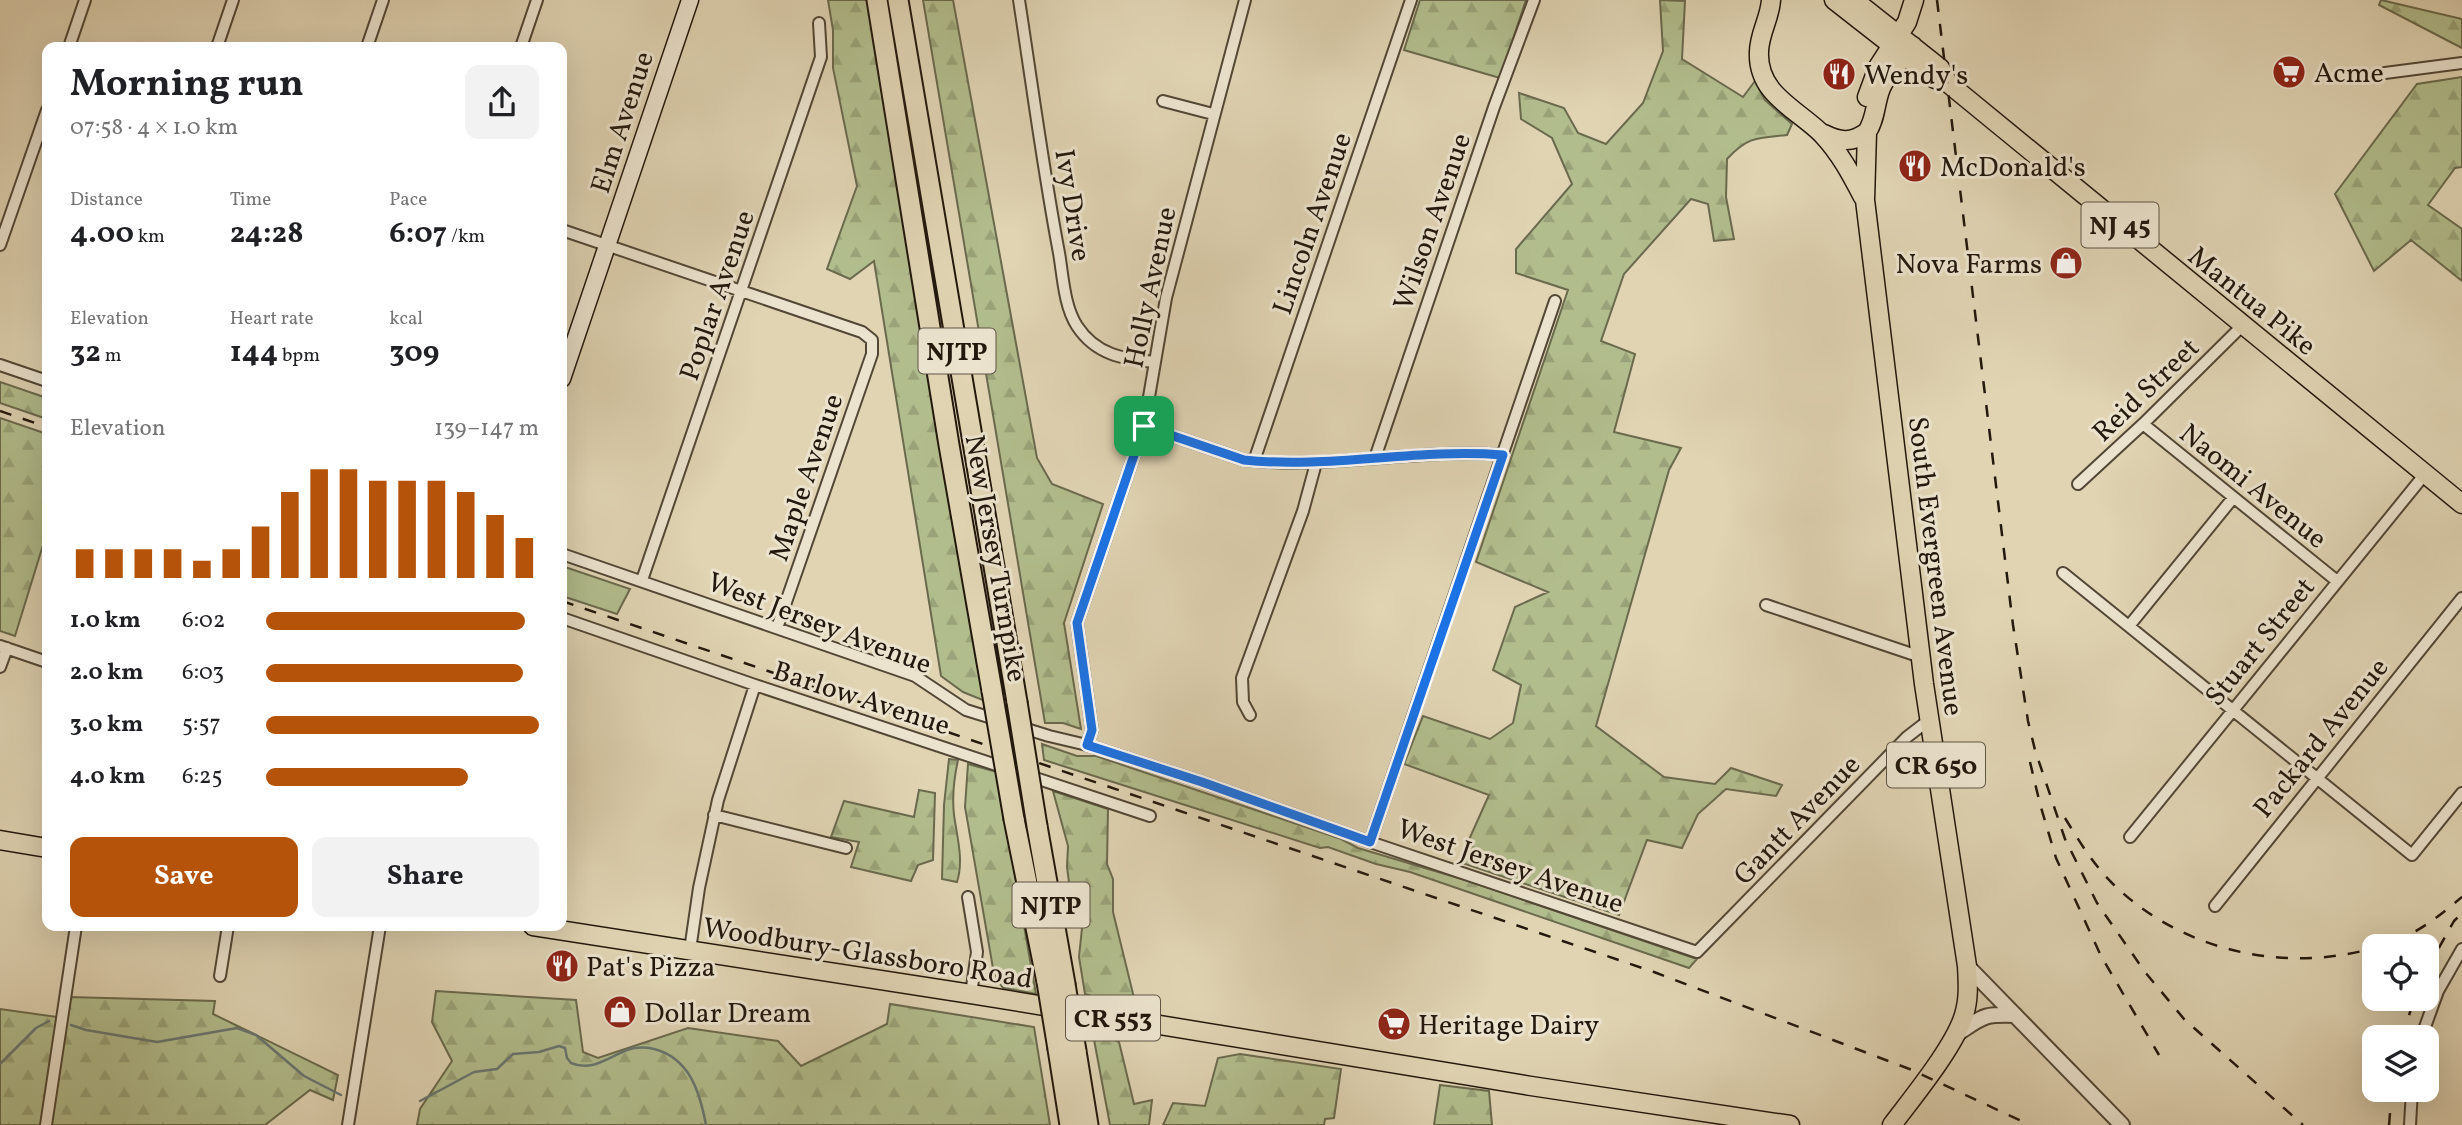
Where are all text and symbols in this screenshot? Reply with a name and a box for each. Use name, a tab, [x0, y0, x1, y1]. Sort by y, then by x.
street label: Elm Avenue	[582, 47, 665, 199]
supermarket icon: Acme	[2270, 53, 2308, 91]
restaurant icon: Wendy's	[1820, 55, 1858, 93]
place label: Acme	[2314, 55, 2384, 94]
place label: Wendy's	[1864, 57, 1968, 96]
text: Morning run	[70, 59, 304, 112]
button: share	[465, 65, 539, 139]
text: 07:58 · 4 × 1.0 km	[70, 112, 238, 144]
street label: Lincoln Avenue	[1264, 128, 1363, 320]
street label: Wilson Avenue	[1385, 128, 1482, 316]
street label: Ivy Drive	[1043, 147, 1100, 264]
restaurant icon: McDonald's	[1896, 147, 1934, 185]
place label: McDonald's	[1940, 149, 2086, 188]
text: Distance	[70, 187, 143, 213]
text: Time	[230, 187, 271, 213]
text: Pace	[389, 187, 427, 213]
road number: NJ 45	[2082, 202, 2158, 248]
street label: Holly Avenue	[1115, 203, 1188, 372]
street label: Poplar Avenue	[671, 205, 766, 386]
text: 4.00	[70, 213, 134, 255]
text: 24:28	[230, 213, 303, 255]
text: 6:07	[389, 213, 447, 255]
text: km	[134, 224, 165, 250]
text: /km	[447, 224, 485, 250]
street label: Mantua Pike	[2179, 238, 2324, 366]
shop icon: Nova Farms	[2047, 244, 2085, 282]
place label: Nova Farms	[1896, 246, 2042, 285]
text: Elevation	[70, 306, 149, 332]
text: Heart rate	[230, 306, 314, 332]
text: kcal	[389, 306, 423, 332]
road number: NJTP	[918, 328, 996, 374]
street label: Reid Street	[2085, 330, 2209, 452]
text: 32	[70, 332, 101, 374]
text: 144	[230, 332, 278, 374]
text: 309	[389, 332, 439, 374]
text: m	[101, 343, 122, 369]
text: bpm	[278, 343, 320, 369]
street label: Maple Avenue	[761, 389, 854, 567]
pin	[1114, 396, 1174, 456]
icon: arrive	[1125, 407, 1163, 445]
text: Elevation	[70, 413, 166, 445]
text: 139–147 m	[434, 413, 539, 445]
street label: South Evergreen Avenue	[1897, 415, 1972, 718]
street label: Naomi Avenue	[2170, 415, 2335, 559]
street label: New Jersey Turnpike	[954, 432, 1035, 685]
street label: West Jersey Avenue	[701, 564, 937, 685]
street label: Stuart Street	[2197, 570, 2325, 715]
text: 1.0 km	[70, 605, 141, 637]
text: 6:02	[182, 605, 225, 637]
street label: Packard Avenue	[2245, 650, 2399, 827]
street label: Barlow Avenue	[768, 652, 955, 746]
text: 2.0 km	[70, 657, 143, 689]
text: 6:03	[182, 657, 224, 689]
text: 3.0 km	[70, 709, 143, 741]
text: 5:57	[182, 709, 221, 741]
road number: CR 650	[1887, 743, 1985, 788]
street label: Gantt Avenue	[1726, 747, 1870, 895]
text: 4.0 km	[70, 761, 145, 793]
text: 6:25	[182, 761, 222, 793]
street label: West Jersey Avenue	[1392, 810, 1629, 924]
button: Save	[70, 837, 298, 917]
button: Share	[312, 837, 539, 917]
road number: NJTP	[1012, 882, 1090, 928]
street label: Woodbury-Glassboro Road	[700, 909, 1035, 1000]
map controls	[2362, 934, 2439, 1102]
button: locate	[2362, 934, 2439, 1011]
restaurant icon: Pat's Pizza	[543, 947, 581, 985]
place label: Pat's Pizza	[586, 949, 715, 988]
shop icon: Dollar Dream	[601, 993, 639, 1031]
place label: Dollar Dream	[644, 995, 811, 1034]
road number: CR 553	[1066, 995, 1160, 1040]
supermarket icon: Heritage Dairy	[1375, 1005, 1413, 1043]
place label: Heritage Dairy	[1418, 1007, 1599, 1046]
button: layers	[2362, 1025, 2439, 1102]

